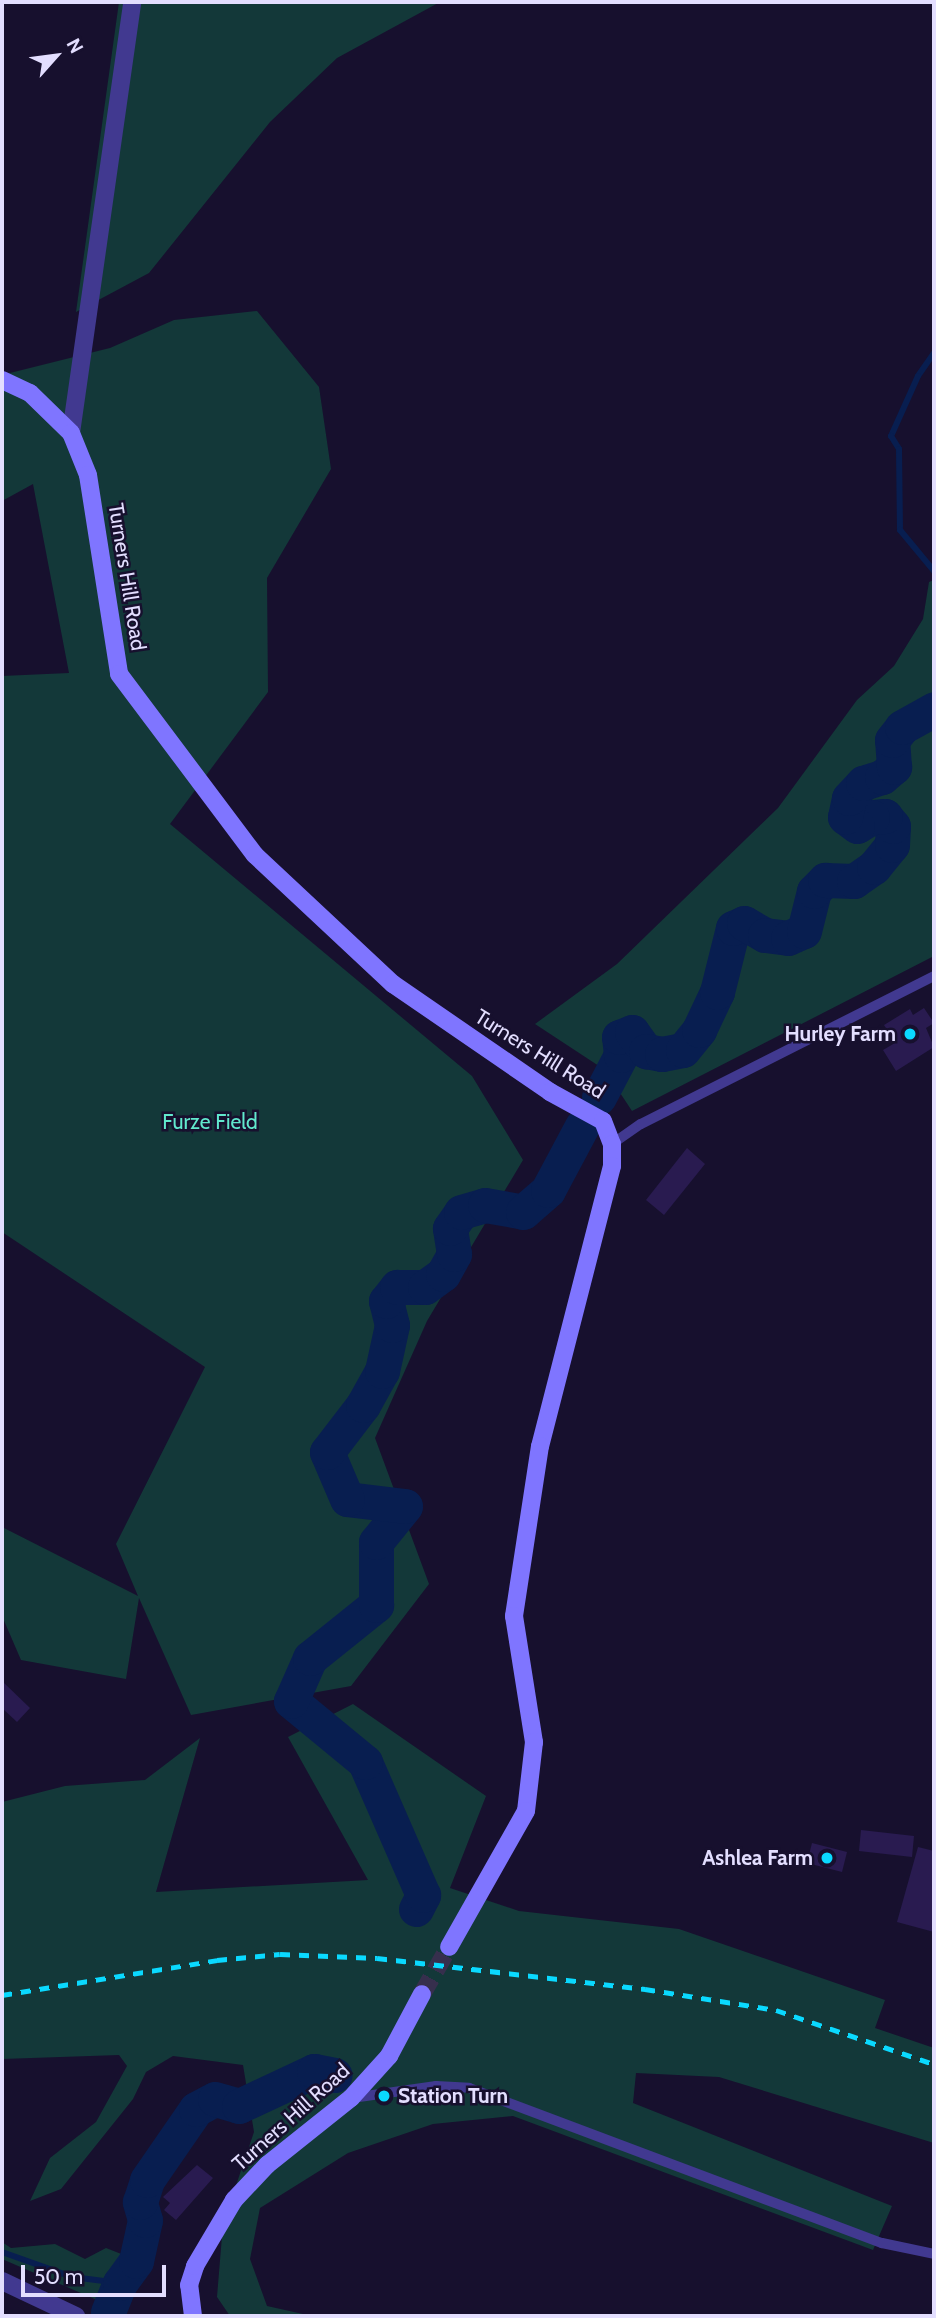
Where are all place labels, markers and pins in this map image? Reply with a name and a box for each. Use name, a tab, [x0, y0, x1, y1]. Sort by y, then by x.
place label: Hurley Farm	[784, 1021, 896, 1047]
marker: Hurley Farm	[902, 1026, 918, 1042]
place label: Ashlea Farm	[702, 1845, 813, 1871]
marker: Ashlea Farm	[819, 1850, 835, 1866]
place label: Station Turn	[398, 2083, 508, 2109]
marker: Station Turn	[376, 2088, 392, 2104]

